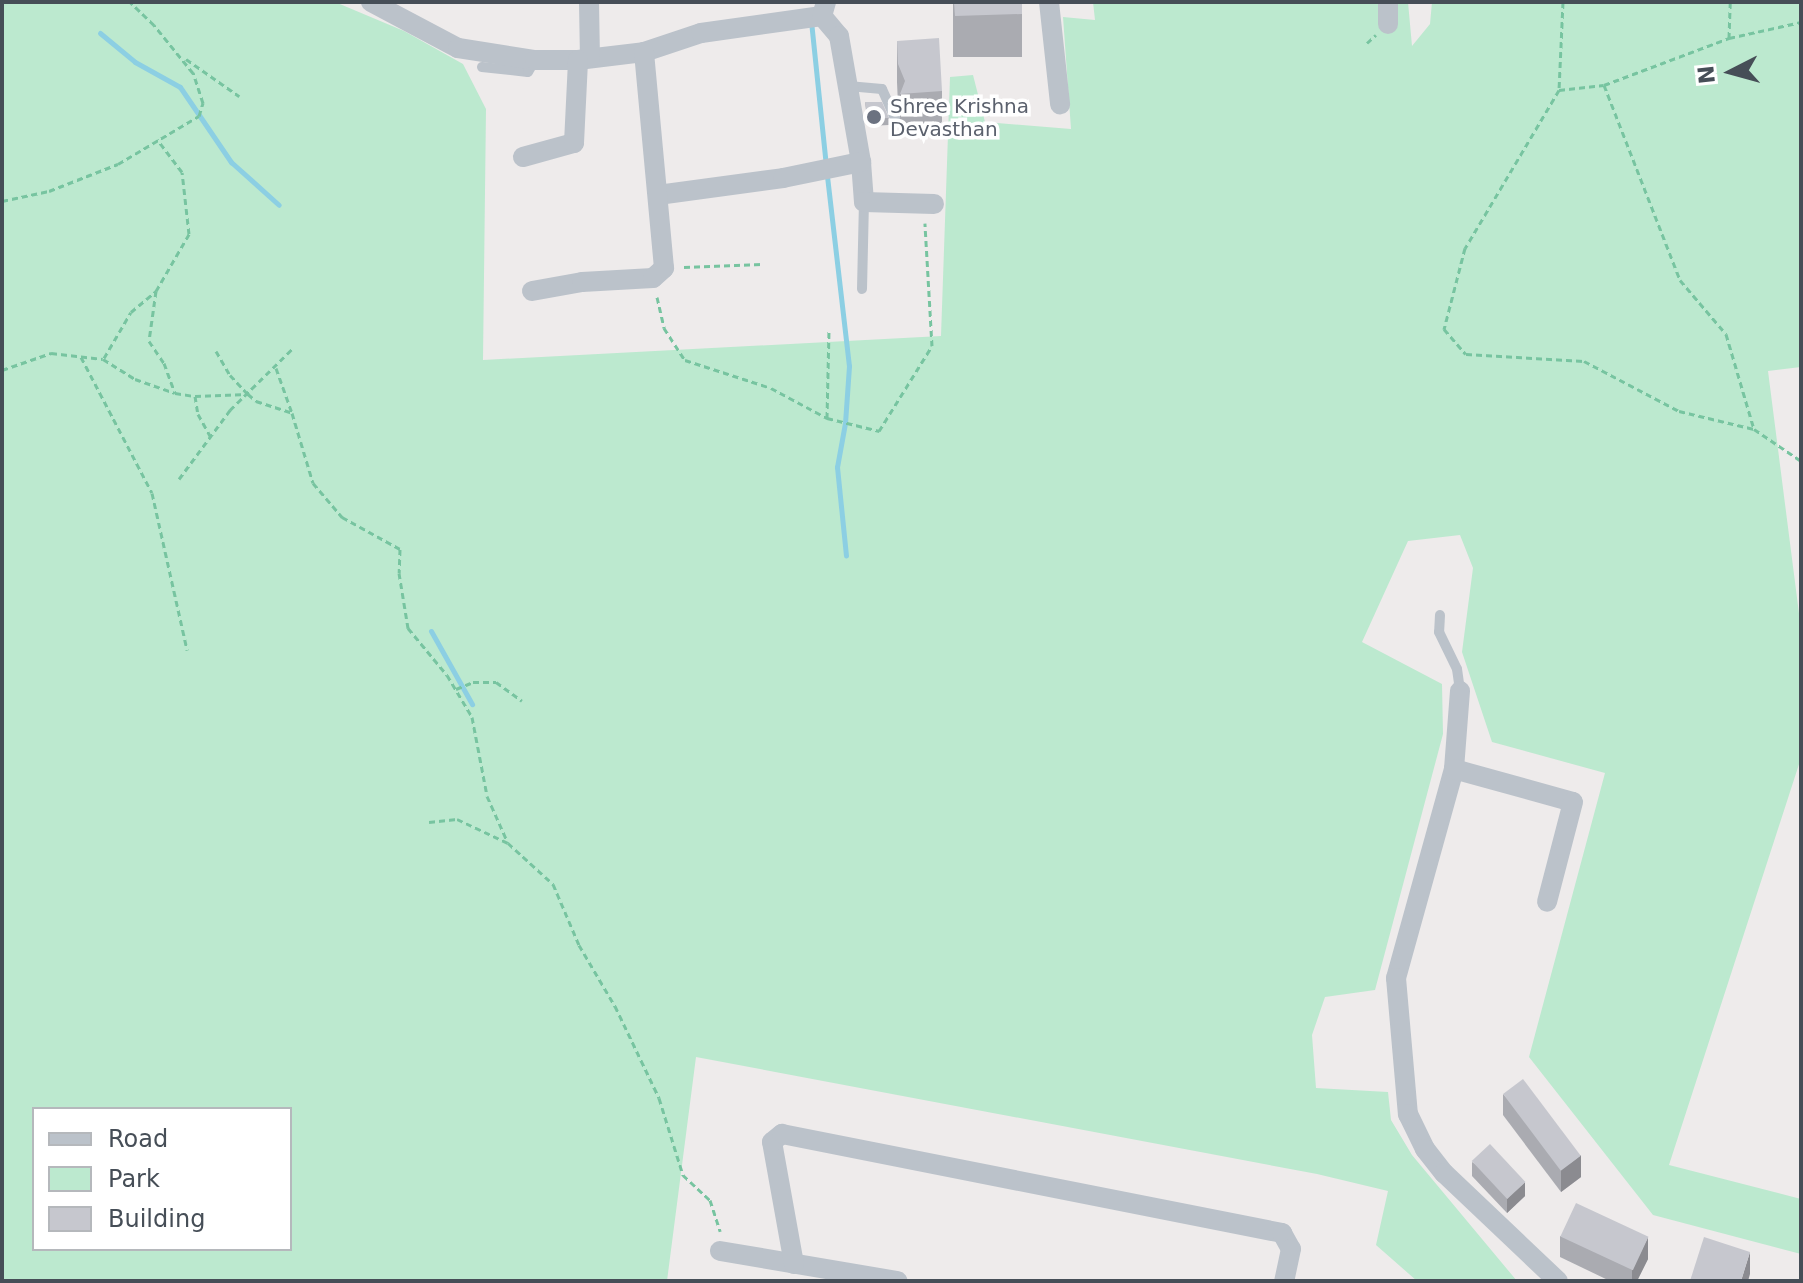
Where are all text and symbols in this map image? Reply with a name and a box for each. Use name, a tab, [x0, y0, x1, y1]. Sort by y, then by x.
north arrow	[1691, 32, 1771, 112]
text: N	[1693, 64, 1720, 85]
place label: Shree Krishna Devasthan	[890, 94, 1029, 141]
marker: Shree Krishna Devasthan	[865, 108, 883, 126]
legend	[32, 1107, 292, 1251]
text: Road	[108, 1125, 168, 1153]
text: Park	[108, 1165, 160, 1193]
text: Building	[108, 1205, 205, 1233]

